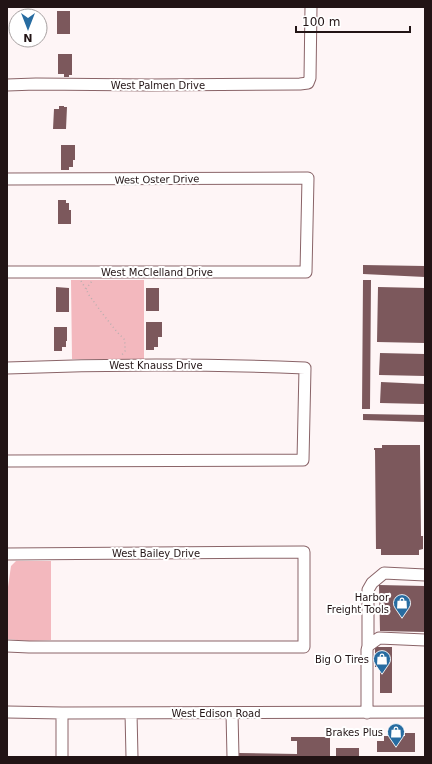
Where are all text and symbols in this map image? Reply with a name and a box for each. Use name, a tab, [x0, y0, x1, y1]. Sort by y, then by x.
north arrow	[8, 8, 48, 48]
scale bar	[296, 8, 410, 34]
text: 100 m	[302, 15, 340, 29]
text: N	[23, 31, 33, 44]
street label: West Palmen Drive	[111, 80, 205, 91]
street label: West Oster Drive	[114, 173, 200, 186]
street label: West McClelland Drive	[101, 267, 213, 278]
street label: West Knauss Drive	[109, 360, 203, 371]
street label: West Bailey Drive	[112, 548, 200, 559]
place label: Harbor Freight Tools	[327, 592, 390, 615]
shop icon: Harbor Freight Tools	[392, 593, 412, 618]
shop icon: Big O Tires	[372, 649, 392, 674]
place label: Big O Tires	[315, 654, 369, 665]
street label: West Edison Road	[171, 708, 261, 719]
shop icon: Brakes Plus	[386, 722, 406, 747]
place label: Brakes Plus	[326, 727, 383, 738]

